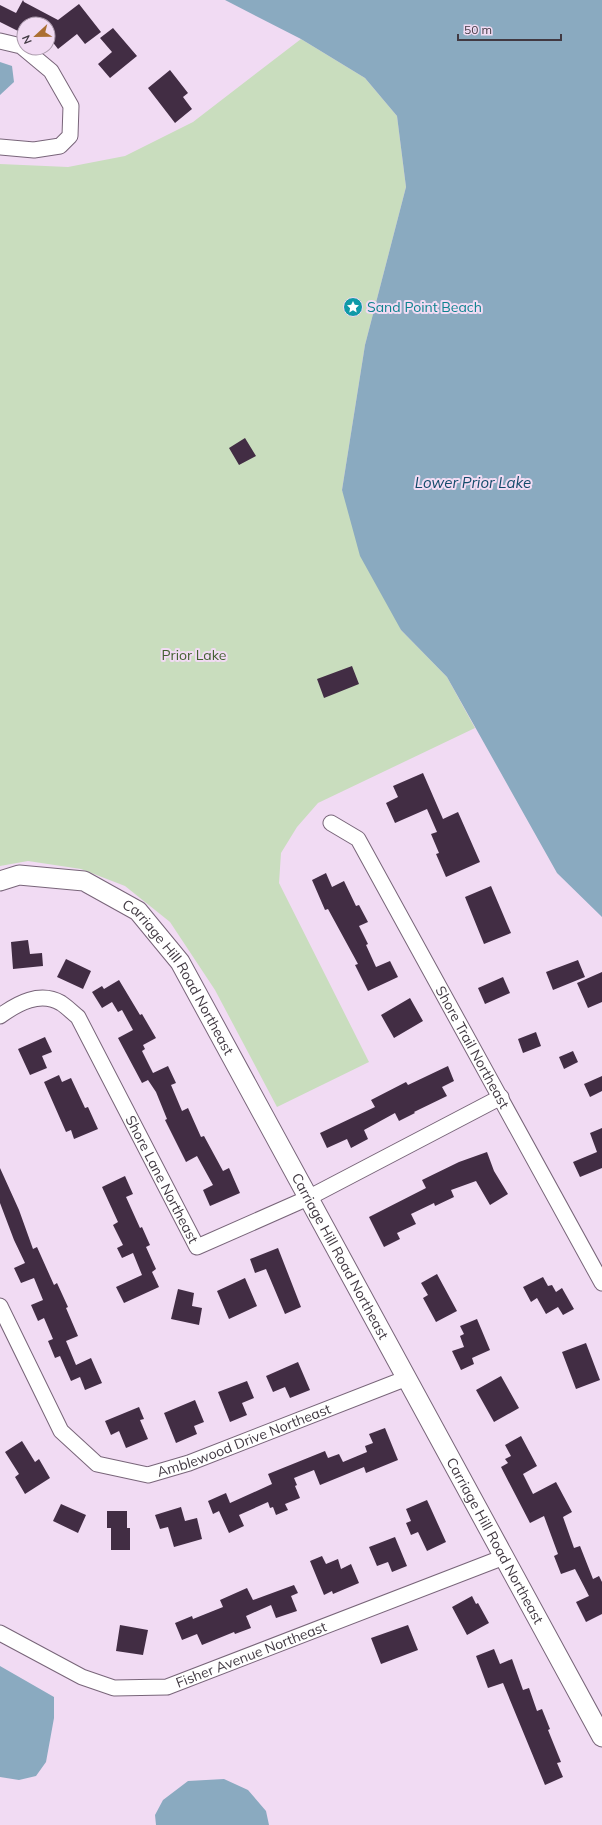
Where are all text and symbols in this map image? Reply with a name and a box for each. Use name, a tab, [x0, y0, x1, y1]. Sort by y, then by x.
north arrow	[16, 16, 56, 56]
scale bar	[458, 16, 561, 42]
text: 50 m	[464, 22, 492, 37]
text: N	[19, 33, 35, 46]
place icon: Sand Point Beach	[342, 296, 364, 318]
place label: Sand Point Beach	[367, 298, 482, 316]
water label: Lower Prior Lake	[415, 473, 531, 492]
park label: Prior Lake	[162, 646, 226, 664]
street label: Carriage Hill Road Northeast	[119, 895, 238, 1058]
street label: Shore Trail Northeast	[432, 983, 513, 1112]
street label: Shore Lane Northeast	[121, 1112, 203, 1246]
street label: Carriage Hill Road Northeast	[288, 1170, 393, 1343]
street label: Amblewood Drive Northeast	[155, 1400, 333, 1481]
street label: Carriage Hill Road Northeast	[443, 1454, 548, 1627]
street label: Fisher Avenue Northeast	[173, 1617, 329, 1692]

